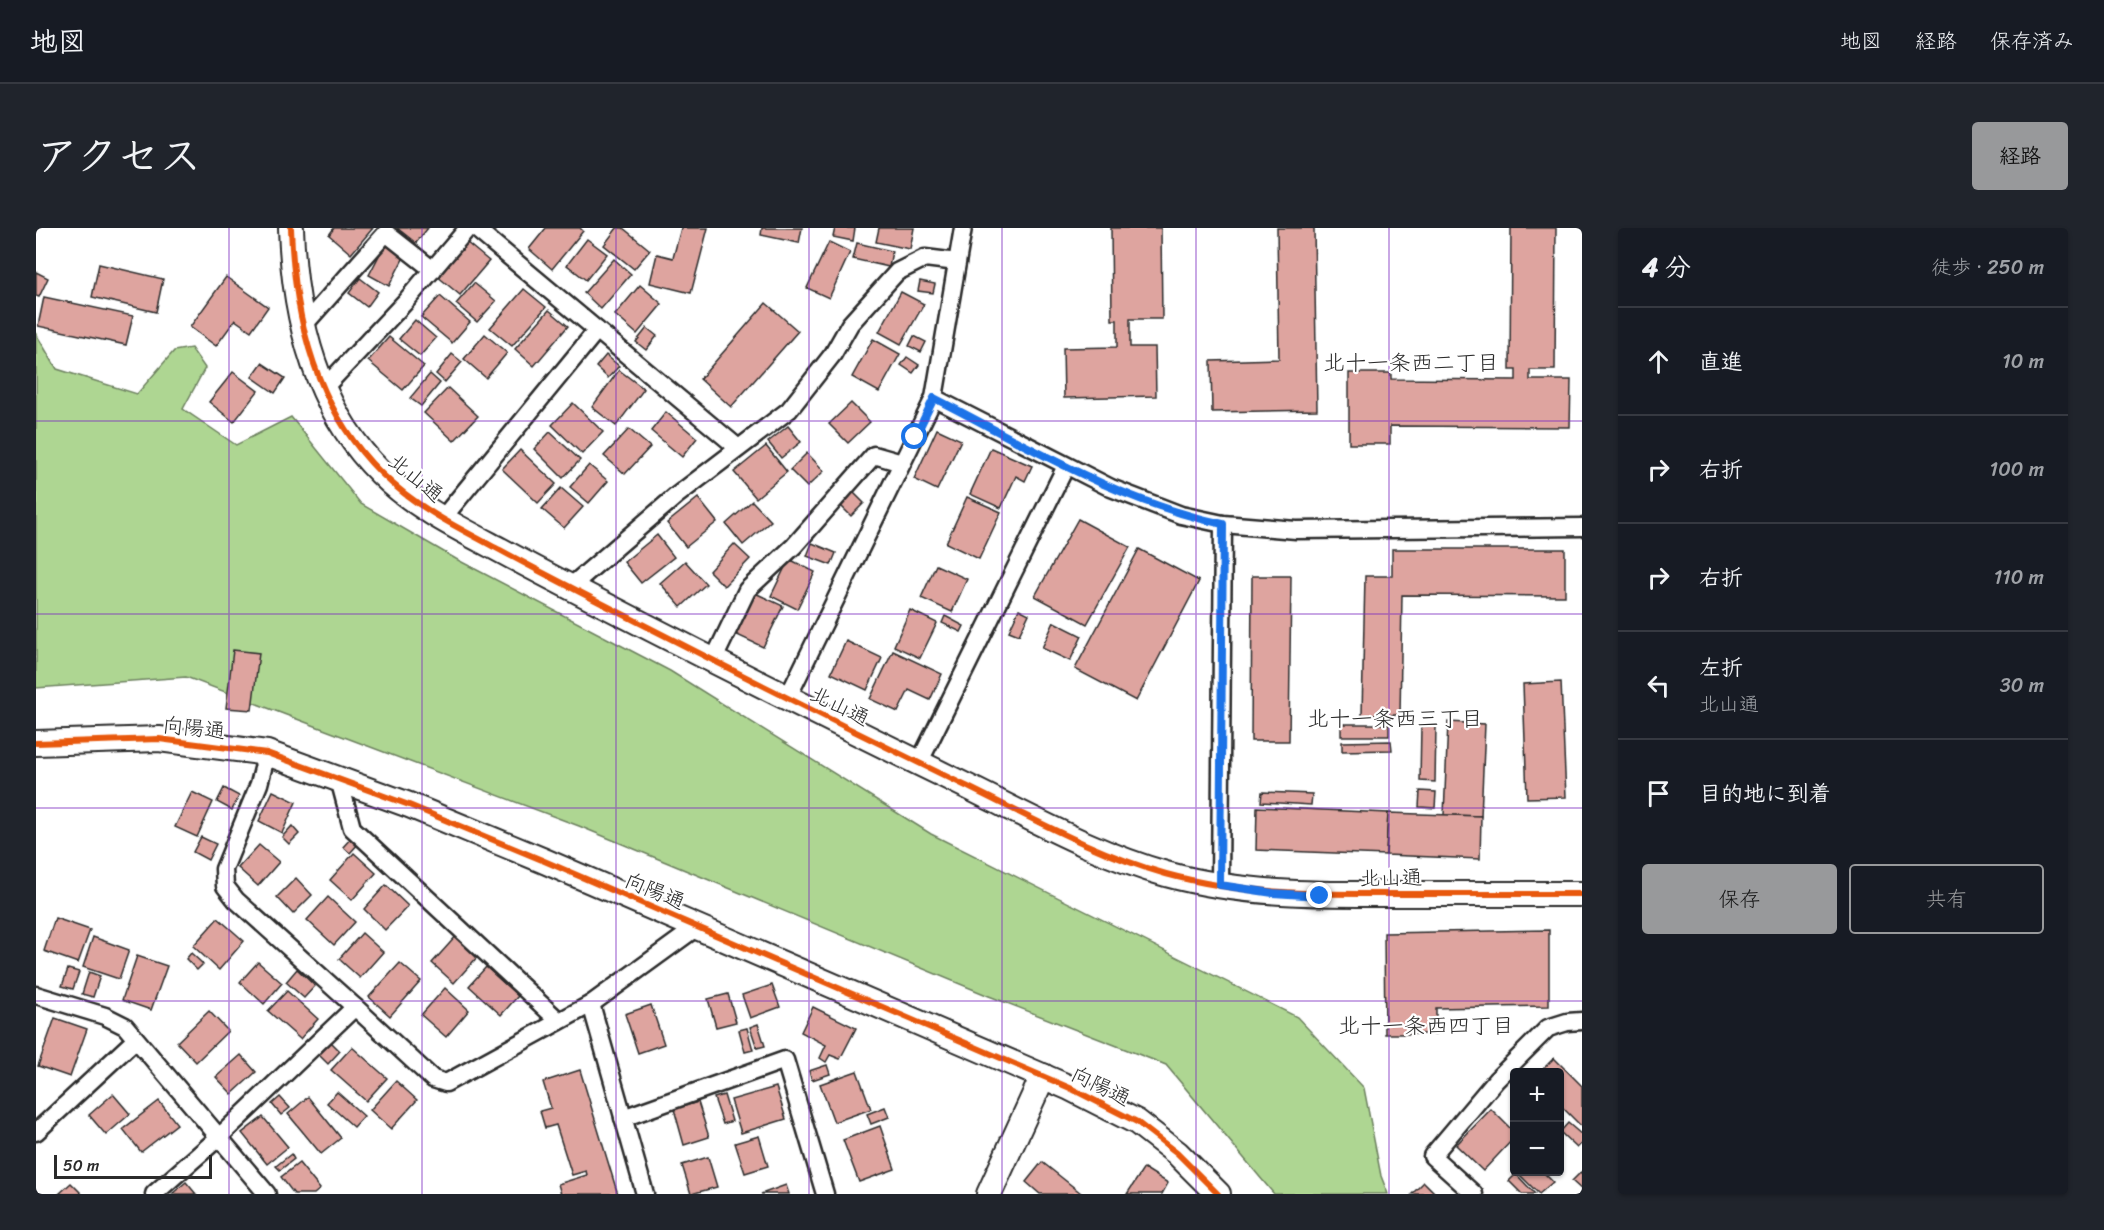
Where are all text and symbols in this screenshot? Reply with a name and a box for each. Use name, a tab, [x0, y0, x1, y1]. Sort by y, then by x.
text: 地図	[30, 17, 86, 66]
text: 地図	[1840, 22, 1882, 60]
text: 経路	[1915, 22, 1957, 60]
text: 保存済み	[1990, 22, 2074, 60]
text: アクセス	[36, 119, 201, 193]
button: 経路	[1972, 122, 2068, 190]
text: 4 分	[1642, 244, 1691, 290]
text: 徒歩 · 250 m	[1931, 250, 2044, 285]
text: 直進	[1699, 342, 1743, 381]
district label: 北十一条西二丁目	[1323, 343, 1499, 382]
text: 10 m	[2002, 344, 2044, 379]
icon: ahead	[1642, 345, 1675, 378]
route start	[901, 423, 927, 449]
street label: 北山通	[380, 443, 452, 513]
text: 右折	[1699, 450, 1743, 489]
text: 100 m	[1990, 452, 2044, 487]
icon: right	[1642, 453, 1675, 486]
text: 右折	[1699, 558, 1743, 597]
text: 110 m	[1994, 560, 2044, 595]
icon: right	[1642, 561, 1675, 594]
text: 左折	[1699, 648, 1743, 687]
text: 30 m	[2000, 668, 2044, 703]
icon: left	[1642, 669, 1675, 702]
street label: 北山通	[803, 675, 877, 737]
text: 北山通	[1699, 687, 1759, 722]
district label: 北十一条西三丁目	[1307, 699, 1483, 738]
street label: 向陽通	[161, 706, 227, 750]
text: 目的地に到着	[1699, 774, 1831, 813]
icon: arrive	[1642, 777, 1675, 810]
street label: 北山通	[1359, 858, 1423, 898]
street label: 向陽通	[619, 861, 691, 921]
button: 保存	[1642, 864, 1837, 934]
button: 共有	[1849, 864, 2044, 934]
route end	[1306, 882, 1332, 908]
district label: 北十一条西四丁目	[1338, 1006, 1514, 1045]
street label: 向陽通	[1064, 1055, 1138, 1117]
map controls	[1510, 1068, 1564, 1176]
button: +	[1510, 1068, 1564, 1122]
button: −	[1510, 1122, 1564, 1176]
text: 50 m	[63, 1151, 99, 1180]
scale bar	[54, 1152, 212, 1180]

